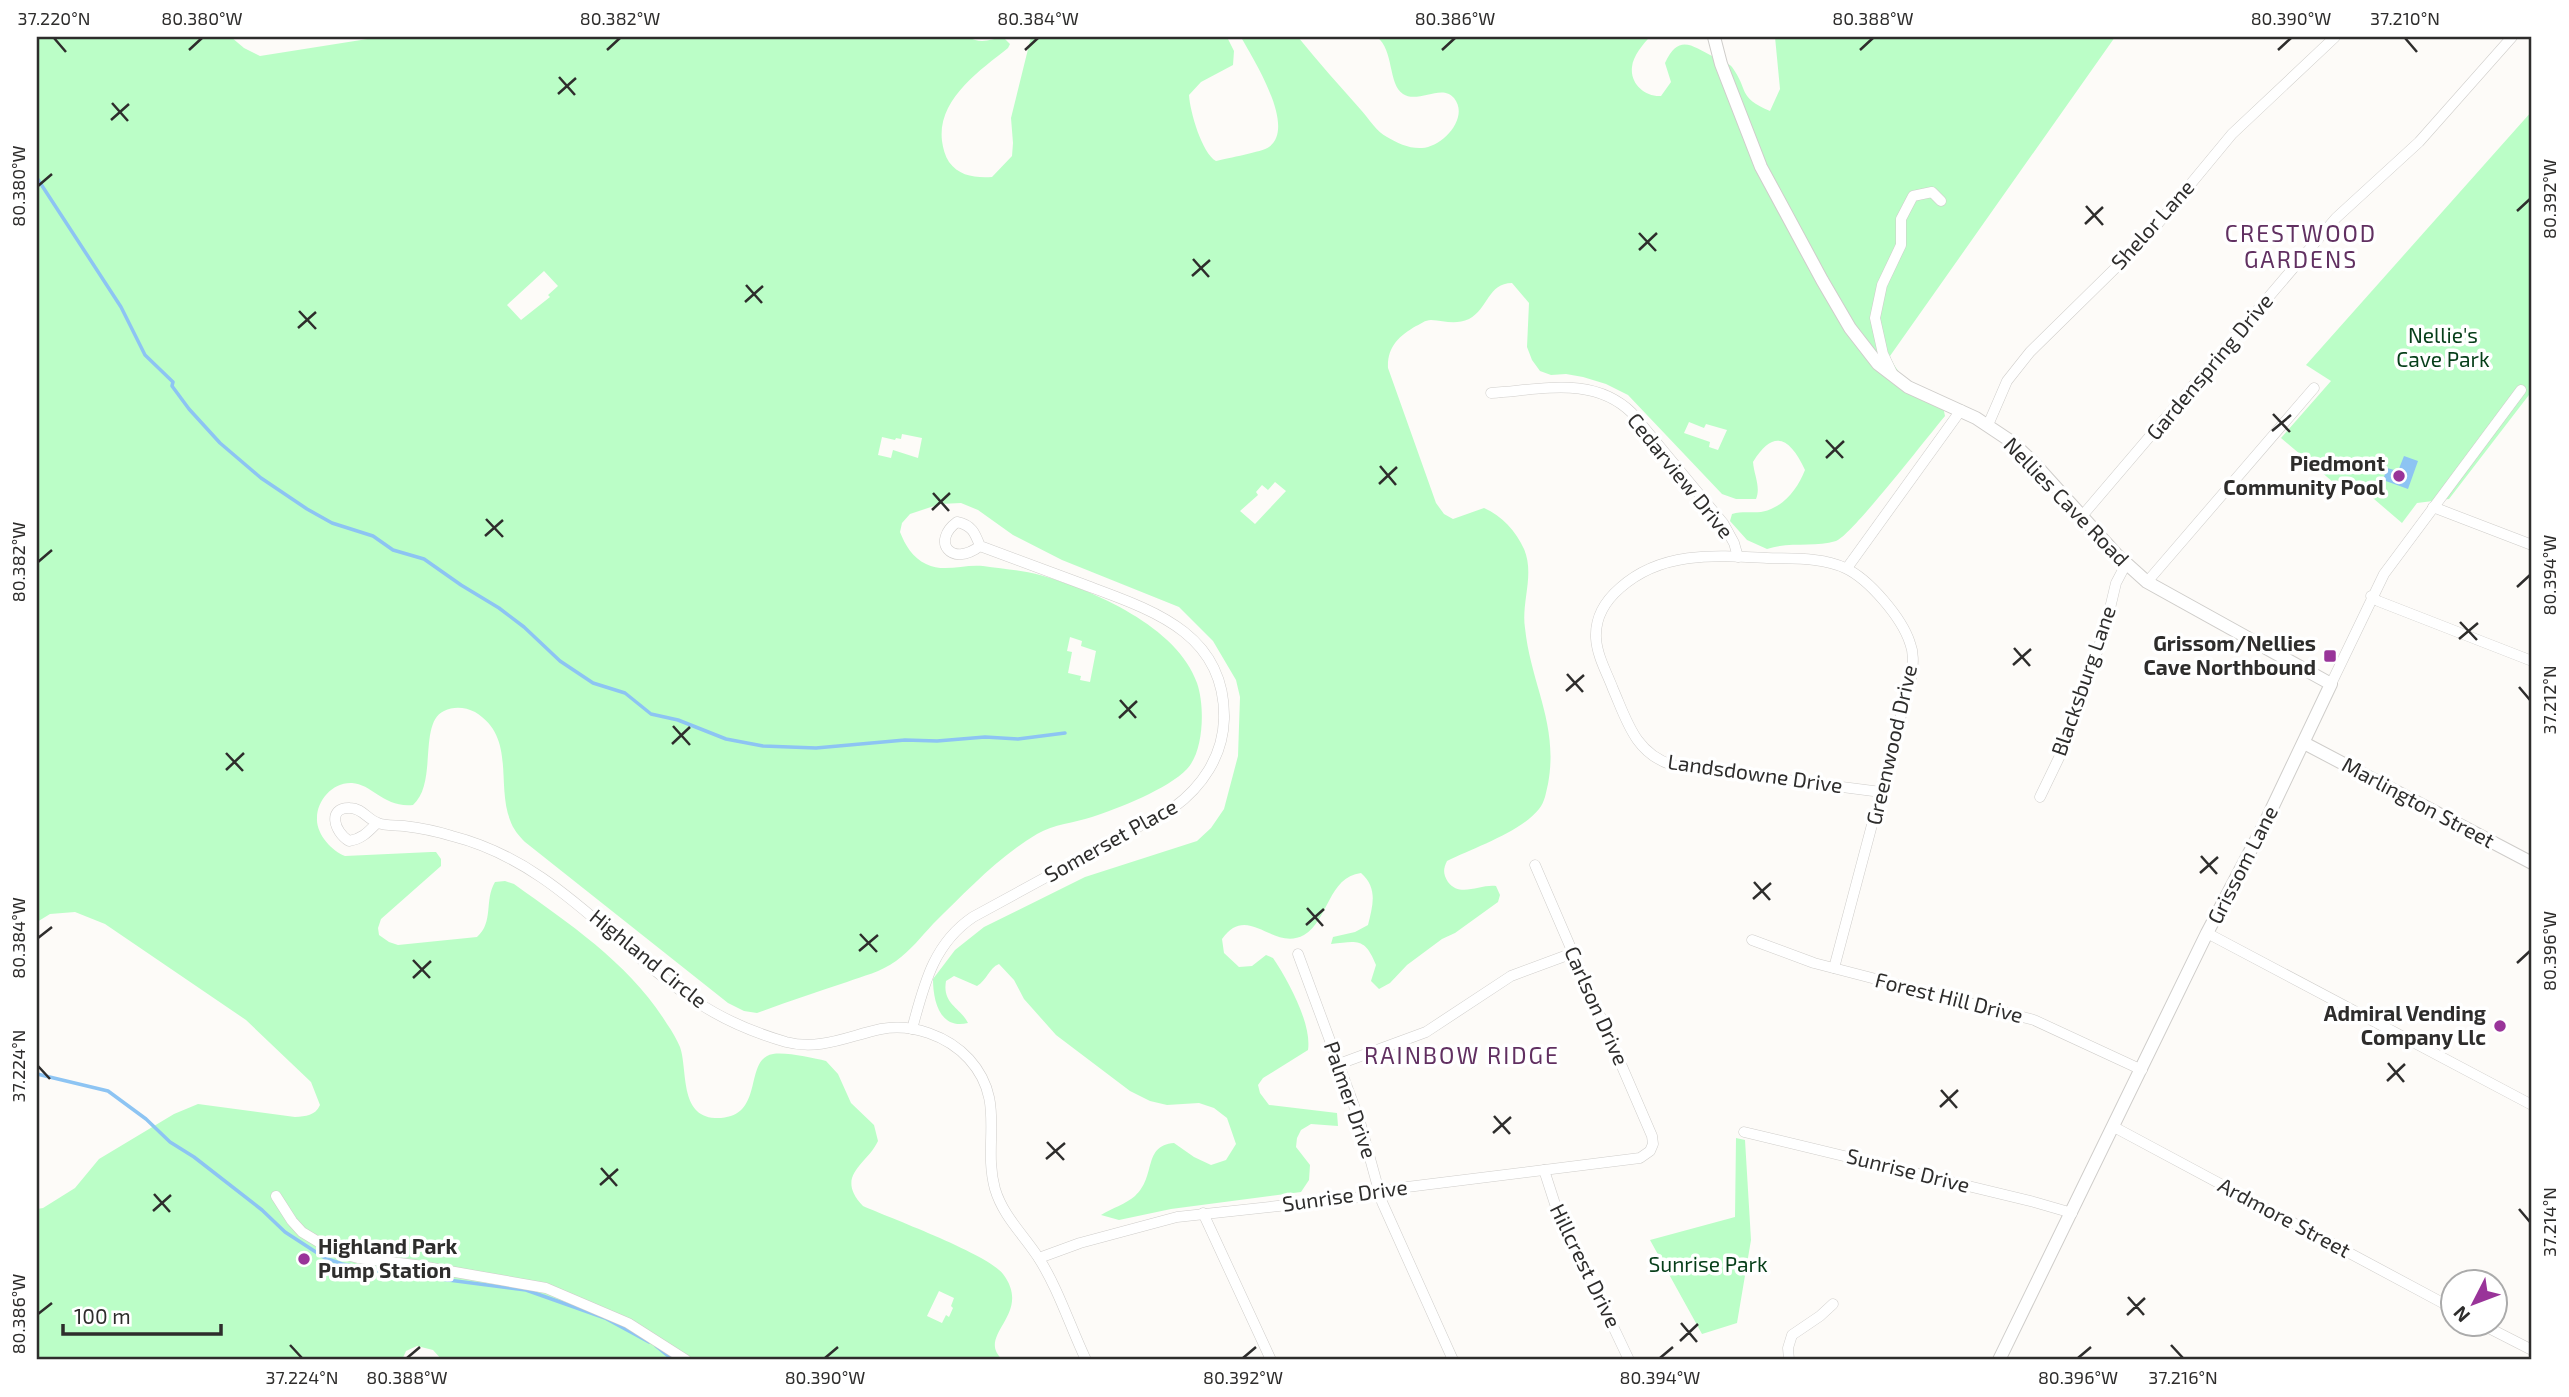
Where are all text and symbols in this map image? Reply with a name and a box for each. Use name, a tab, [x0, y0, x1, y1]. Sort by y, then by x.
text: 37.220°N	[18, 7, 90, 29]
text: 80.380°W	[161, 7, 243, 29]
text: 80.382°W	[580, 7, 660, 29]
text: 80.384°W	[997, 7, 1079, 29]
text: 80.386°W	[1415, 7, 1495, 29]
text: 80.388°W	[1832, 7, 1914, 29]
text: 80.390°W	[2251, 7, 2331, 29]
text: 37.210°N	[2370, 7, 2440, 29]
text: 80.380°W	[7, 145, 29, 227]
text: 80.392°W	[2538, 159, 2560, 239]
street label: Shelor Lane	[2105, 174, 2199, 274]
district label: CRESTWOOD GARDENS	[2225, 219, 2377, 273]
street label: Gardenspring Drive	[2140, 288, 2277, 444]
park label: Nellie's Cave Park	[2396, 322, 2490, 371]
street label: Cedarview Drive	[1623, 407, 1739, 543]
street label: Nellies Cave Road	[1999, 431, 2135, 571]
place label: Piedmont Community Pool	[2223, 450, 2385, 500]
marker: Piedmont Community Pool	[2391, 468, 2407, 484]
text: 80.382°W	[7, 522, 29, 602]
text: 80.394°W	[2538, 535, 2560, 615]
street label: Blacksburg Lane	[2045, 602, 2120, 759]
place label: Grissom/Nellies Cave Northbound	[2143, 630, 2316, 679]
marker: Grissom/Nellies Cave Northbound	[2322, 648, 2338, 664]
street label: Greenwood Drive	[1860, 662, 1921, 827]
text: 37.212°N	[2538, 665, 2560, 735]
street label: Landsdowne Drive	[1666, 748, 1844, 797]
street label: Marlington Street	[2338, 751, 2499, 852]
street label: Somerset Place	[1040, 793, 1181, 886]
street label: Grissom Lane	[2201, 801, 2282, 927]
text: 80.384°W	[7, 897, 29, 979]
street label: Highland Circle	[586, 903, 712, 1013]
text: 80.396°W	[2538, 911, 2560, 991]
street label: Carlson Drive	[1560, 942, 1635, 1069]
street label: Forest Hill Drive	[1873, 966, 2026, 1027]
place label: Admiral Vending Company Llc	[2324, 1000, 2486, 1050]
marker: Admiral Vending Company Llc	[2492, 1018, 2508, 1034]
text: 37.224°N	[7, 1029, 29, 1103]
street label: Palmer Drive	[1320, 1038, 1383, 1161]
district label: RAINBOW RIDGE	[1364, 1041, 1560, 1069]
street label: Sunrise Drive	[1844, 1142, 1973, 1197]
street label: Ardmore Street	[2214, 1171, 2355, 1262]
street label: Sunrise Drive	[1281, 1173, 1409, 1216]
text: 37.214°N	[2538, 1187, 2560, 1257]
street label: Hillcrest Drive	[1546, 1199, 1627, 1331]
place label: Highland Park Pump Station	[318, 1233, 458, 1282]
marker: Highland Park Pump Station	[296, 1251, 312, 1267]
park label: Sunrise Park	[1648, 1251, 1768, 1276]
north arrow	[2440, 1268, 2510, 1338]
text: 80.386°W	[7, 1274, 29, 1354]
scale bar	[63, 1292, 220, 1336]
text: N	[2448, 1302, 2474, 1328]
text: 100 m	[74, 1303, 131, 1328]
text: 37.224°N	[265, 1366, 339, 1388]
text: 80.388°W	[366, 1366, 448, 1388]
text: 80.390°W	[785, 1366, 865, 1388]
text: 80.392°W	[1203, 1366, 1283, 1388]
text: 80.394°W	[1620, 1366, 1700, 1388]
text: 80.396°W	[2038, 1366, 2118, 1388]
text: 37.216°N	[2148, 1366, 2218, 1388]

